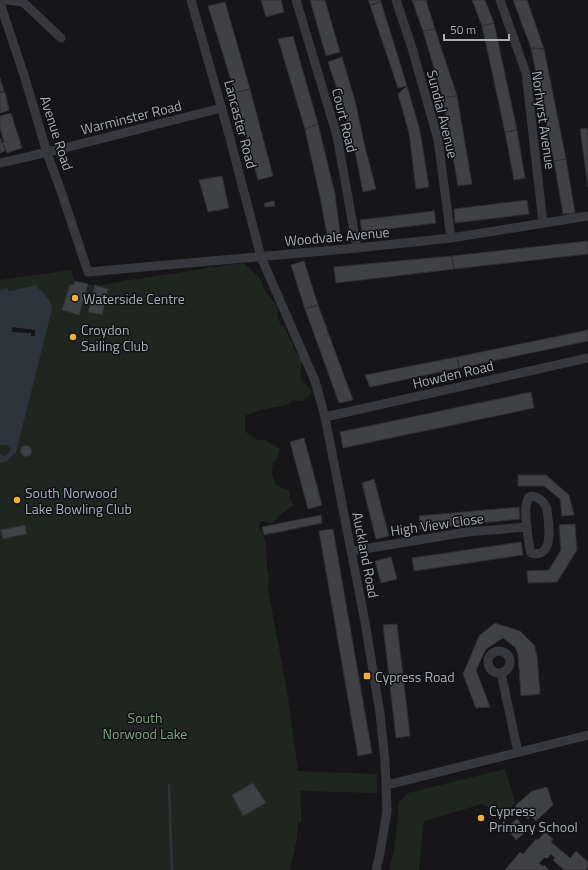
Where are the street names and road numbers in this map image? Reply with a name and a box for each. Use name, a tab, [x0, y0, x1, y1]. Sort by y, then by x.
street label: Sundial Avenue	[422, 68, 464, 160]
street label: Norhyrst Avenue	[527, 70, 561, 170]
street label: Lancaster Road	[219, 77, 263, 171]
street label: Court Road	[327, 86, 363, 154]
street label: Avenue Road	[35, 93, 79, 173]
street label: Warminster Road	[78, 94, 184, 140]
street label: Woodvale Avenue	[284, 221, 390, 251]
street label: Howden Road	[410, 354, 496, 394]
street label: High View Close	[389, 507, 485, 541]
street label: Auckland Road	[347, 510, 385, 600]

